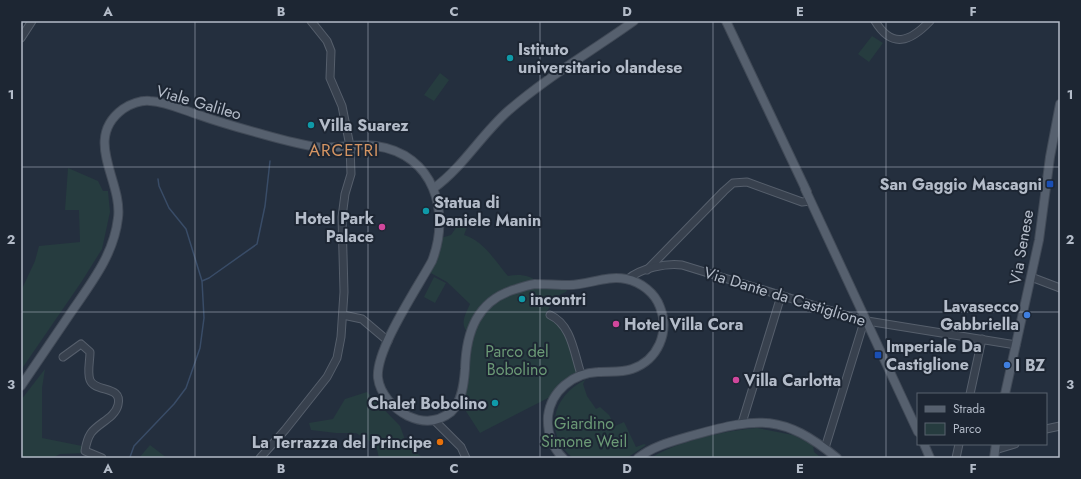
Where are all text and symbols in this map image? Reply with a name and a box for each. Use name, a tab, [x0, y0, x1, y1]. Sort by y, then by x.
text: A	[102, 2, 113, 21]
text: B	[277, 2, 286, 21]
text: C	[449, 2, 459, 21]
text: D	[622, 2, 632, 21]
text: E	[796, 2, 804, 21]
text: F	[969, 2, 977, 21]
place label: Istituto universitario olandese	[518, 38, 683, 79]
marker: Istituto universitario olandese	[505, 53, 515, 63]
street label: Viale Galileo	[154, 79, 244, 126]
text: 1	[8, 85, 14, 104]
text: 1	[1067, 85, 1073, 104]
place label: Villa Suarez	[318, 114, 409, 137]
marker: Villa Suarez	[306, 120, 316, 130]
district label: ARCETRI	[309, 138, 379, 162]
place label: San Gaggio Mascagni	[879, 173, 1042, 196]
marker: San Gaggio Mascagni	[1045, 179, 1055, 189]
place label: Statua di Daniele Manin	[434, 191, 541, 232]
marker: Statua di Daniele Manin	[421, 206, 431, 216]
place label: Hotel Park Palace	[295, 207, 375, 248]
street label: Via Senese	[1004, 208, 1039, 286]
marker: Hotel Park Palace	[377, 222, 387, 232]
text: 2	[7, 230, 15, 249]
text: 2	[1066, 230, 1074, 249]
street label: Via Dante da Castiglione	[701, 261, 869, 332]
place label: incontri	[530, 288, 586, 311]
marker: incontri	[517, 294, 527, 304]
place label: Lavasecco Gabbriella	[940, 295, 1019, 336]
marker: Lavasecco Gabbriella	[1022, 310, 1032, 320]
place label: Hotel Villa Cora	[624, 313, 744, 336]
marker: Hotel Villa Cora	[611, 319, 621, 329]
place label: Imperiale Da Castiglione	[886, 335, 982, 376]
park label: Parco del Bobolino	[485, 340, 549, 381]
marker: Imperiale Da Castiglione	[873, 350, 883, 360]
place label: I BZ	[1015, 354, 1045, 377]
marker: I BZ	[1002, 360, 1012, 370]
place label: Villa Carlotta	[743, 369, 841, 392]
text: 3	[7, 375, 15, 394]
marker: Villa Carlotta	[731, 375, 741, 385]
text: 3	[1066, 375, 1074, 394]
place label: Chalet Bobolino	[368, 392, 487, 415]
legend	[917, 393, 1047, 445]
marker: Chalet Bobolino	[490, 398, 500, 408]
text: Strada	[953, 400, 985, 418]
park label: Giardino Simone Weil	[541, 412, 627, 453]
text: Parco	[953, 420, 982, 438]
place label: La Terrazza del Principe	[252, 431, 432, 454]
marker: La Terrazza del Principe	[435, 437, 445, 447]
text: A	[102, 459, 113, 478]
text: B	[277, 459, 286, 478]
text: C	[449, 459, 459, 478]
text: D	[622, 459, 632, 478]
text: E	[796, 459, 804, 478]
text: F	[969, 459, 977, 478]

